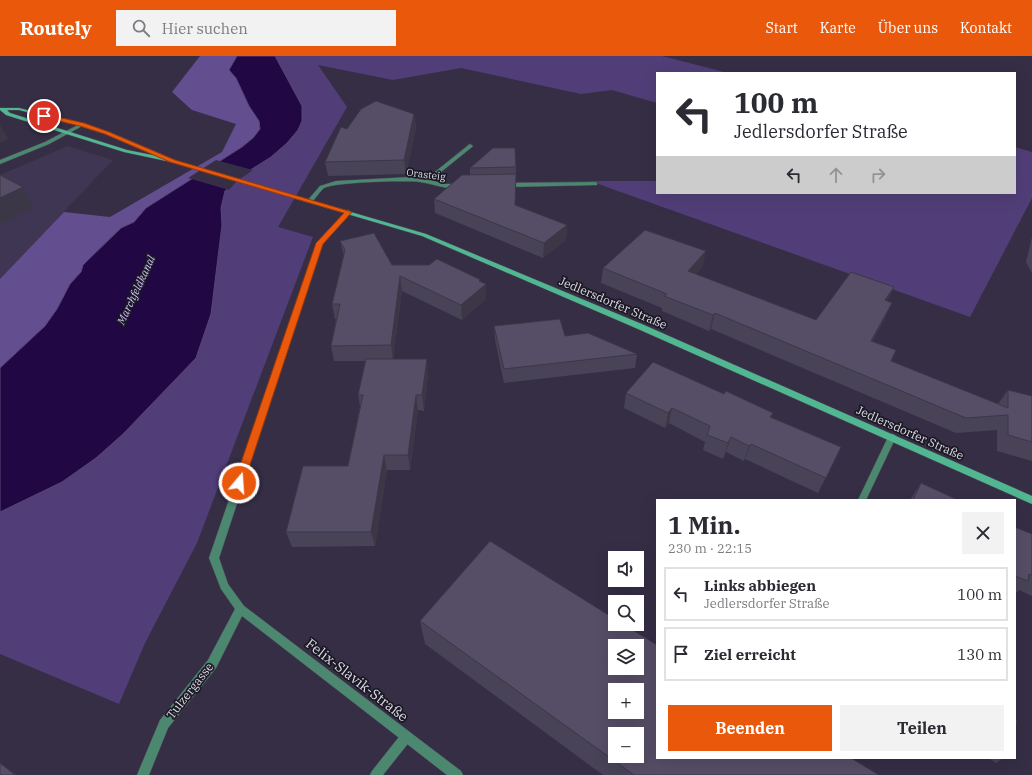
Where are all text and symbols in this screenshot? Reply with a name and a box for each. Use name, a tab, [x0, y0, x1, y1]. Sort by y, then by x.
search box	[116, 10, 396, 46]
text: Routely	[20, 16, 92, 40]
icon: search	[130, 17, 152, 39]
text: Hier suchen	[162, 19, 248, 38]
text: Start	[766, 19, 798, 37]
text: Karte	[820, 19, 856, 37]
text: Über uns	[878, 19, 938, 37]
text: Kontakt	[960, 19, 1012, 37]
text: 100 m	[734, 84, 818, 121]
icon: left	[668, 88, 720, 140]
pin	[27, 99, 61, 133]
icon: arrive	[33, 105, 55, 127]
text: Jedlersdorfer Straße	[734, 120, 908, 143]
icon: left	[783, 164, 805, 186]
icon: ahead	[825, 164, 847, 186]
icon: right	[867, 164, 889, 186]
street label: Orasteig	[406, 166, 447, 183]
water label: Marchfeldkanal	[113, 252, 158, 328]
street label: Jedlersdorfer Straße	[557, 273, 669, 332]
street label: Jedlersdorfer Straße	[854, 402, 966, 463]
position arrow	[218, 462, 260, 504]
text: 1 Min.	[668, 509, 740, 541]
button: close	[962, 512, 1004, 554]
text: 230 m · 22:15	[668, 540, 752, 557]
map controls	[608, 551, 644, 763]
button: sound	[608, 551, 644, 587]
text: Links abbiegen	[704, 576, 816, 595]
icon: left	[670, 583, 692, 605]
text: 100 m	[957, 585, 1002, 604]
button: search	[608, 595, 644, 631]
text: Jedlersdorfer Straße	[704, 595, 829, 612]
street label: Felix-Slavik-Straße	[302, 634, 412, 726]
button: layers	[608, 639, 644, 675]
icon: arrive	[670, 643, 692, 665]
text: Ziel erreicht	[704, 645, 796, 664]
text: 130 m	[957, 645, 1002, 664]
street label: Tulzergasse	[163, 659, 216, 722]
button: +	[608, 683, 644, 719]
button: Beenden	[668, 705, 832, 751]
button: Teilen	[840, 705, 1004, 751]
button: −	[608, 727, 644, 763]

